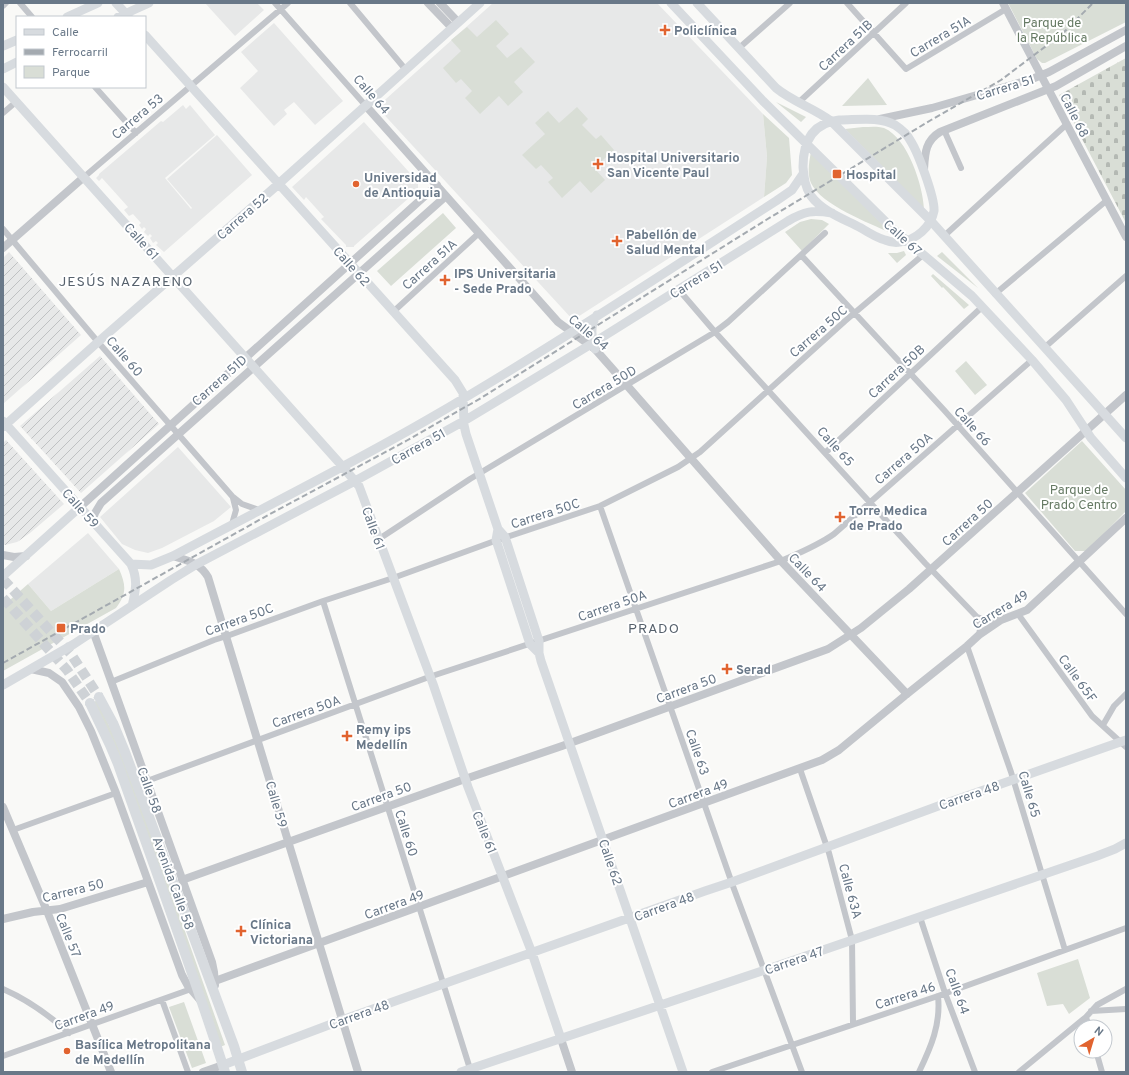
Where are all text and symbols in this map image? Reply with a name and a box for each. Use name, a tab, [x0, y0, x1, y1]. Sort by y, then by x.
street label: Carrera 51A	[908, 13, 975, 62]
legend	[16, 16, 146, 88]
park label: Parque de la República	[1017, 16, 1087, 47]
street label: Carrera 51B	[816, 17, 877, 76]
marker: Policlínica	[659, 24, 671, 36]
place label: Policlínica	[674, 24, 737, 40]
text: Calle	[52, 25, 79, 41]
text: Ferrocarril	[52, 45, 108, 61]
text: Parque	[52, 65, 90, 81]
street label: Calle 64	[349, 72, 392, 119]
street label: Carrera 51	[975, 73, 1037, 105]
street label: Carrera 53	[109, 91, 168, 144]
street label: Calle 68	[1055, 91, 1091, 141]
place label: Hospital Universitario San Vicente Paul	[607, 151, 740, 182]
marker: Hospital Universitario San Vicente Paul	[592, 158, 604, 170]
marker: Hospital	[831, 168, 843, 180]
place label: Hospital	[846, 168, 896, 184]
place label: Universidad de Antioquia	[364, 171, 440, 202]
marker: Universidad de Antioquia	[351, 179, 361, 189]
street label: Carrera 52	[214, 191, 272, 244]
street label: Calle 67	[879, 217, 924, 260]
street label: Calle 61	[120, 220, 161, 264]
place label: Pabellón de Salud Mental	[626, 228, 705, 259]
marker: Pabellón de Salud Mental	[611, 235, 623, 247]
street label: Carrera 51A	[400, 237, 461, 294]
street label: Calle 62	[329, 244, 372, 290]
street label: Carrera 51	[667, 258, 727, 303]
place label: IPS Universitaria - Sede Prado	[454, 267, 556, 298]
district label: JESÚS NAZARENO	[59, 273, 193, 291]
marker: IPS Universitaria - Sede Prado	[439, 274, 451, 286]
street label: Carrera 50C	[787, 303, 852, 362]
street label: Calle 64	[564, 312, 611, 355]
street label: Calle 60	[102, 334, 145, 381]
street label: Carrera 50B	[866, 342, 929, 403]
street label: Carrera 51D	[189, 353, 251, 410]
street label: Carrera 50D	[570, 363, 640, 414]
street label: Calle 66	[950, 404, 993, 450]
street label: Calle 65	[813, 424, 857, 471]
street label: Carrera 51	[389, 426, 449, 469]
street label: Carrera 50A	[872, 430, 937, 489]
park label: Parque de Prado Centro	[1041, 483, 1117, 514]
street label: Calle 59	[58, 486, 101, 532]
street label: Carrera 50C	[509, 496, 582, 534]
street label: Carrera 50	[939, 496, 997, 551]
place label: Torre Medica de Prado	[849, 504, 927, 535]
street label: Calle 61	[357, 505, 387, 552]
marker: Torre Medica de Prado	[834, 511, 846, 523]
street label: Calle 64	[784, 551, 829, 596]
street label: Carrera 50A	[576, 588, 649, 626]
street label: Carrera 49	[970, 588, 1032, 634]
street label: Carrera 50C	[203, 601, 276, 641]
district label: PRADO	[628, 621, 680, 638]
marker: Prado	[55, 622, 67, 634]
place label: Prado	[70, 622, 106, 638]
street label: Calle 65F	[1054, 652, 1099, 706]
marker: Serad	[721, 663, 733, 675]
place label: Serad	[736, 663, 771, 679]
street label: Carrera 50	[654, 672, 719, 708]
street label: Carrera 50A	[270, 693, 343, 733]
place label: Remy ips Medellín	[356, 723, 411, 754]
street label: Calle 63	[681, 727, 711, 778]
marker: Remy ips Medellín	[341, 730, 353, 742]
street label: Calle 58	[132, 765, 164, 816]
street label: Calle 65	[1013, 769, 1043, 820]
street label: Carrera 49	[667, 777, 731, 813]
street label: Calle 59	[261, 779, 289, 830]
street label: Carrera 48	[937, 779, 1002, 815]
street label: Carrera 50	[349, 780, 414, 816]
street label: Calle 60	[390, 808, 420, 859]
street label: Calle 61	[467, 809, 499, 856]
street label: Avenida Calle 58	[148, 835, 196, 932]
street label: Calle 62	[594, 837, 624, 888]
street label: Calle 63A	[834, 862, 864, 921]
street label: Carrera 50	[41, 877, 106, 907]
street label: Carrera 49	[363, 888, 427, 924]
street label: Carrera 48	[632, 890, 697, 926]
street label: Calle 57	[51, 911, 83, 961]
place label: Clínica Victoriana	[250, 918, 313, 949]
marker: Clínica Victoriana	[235, 925, 247, 937]
street label: Carrera 47	[763, 944, 827, 979]
street label: Calle 64	[940, 966, 972, 1017]
street label: Carrera 46	[873, 980, 938, 1014]
street label: Carrera 48	[327, 998, 392, 1034]
street label: Carrera 49	[53, 999, 117, 1035]
north arrow	[1073, 1019, 1113, 1059]
text: N	[1091, 1024, 1106, 1040]
place label: Basílica Metropolitana de Medellín	[75, 1038, 211, 1069]
marker: Basílica Metropolitana de Medellín	[62, 1046, 72, 1056]

